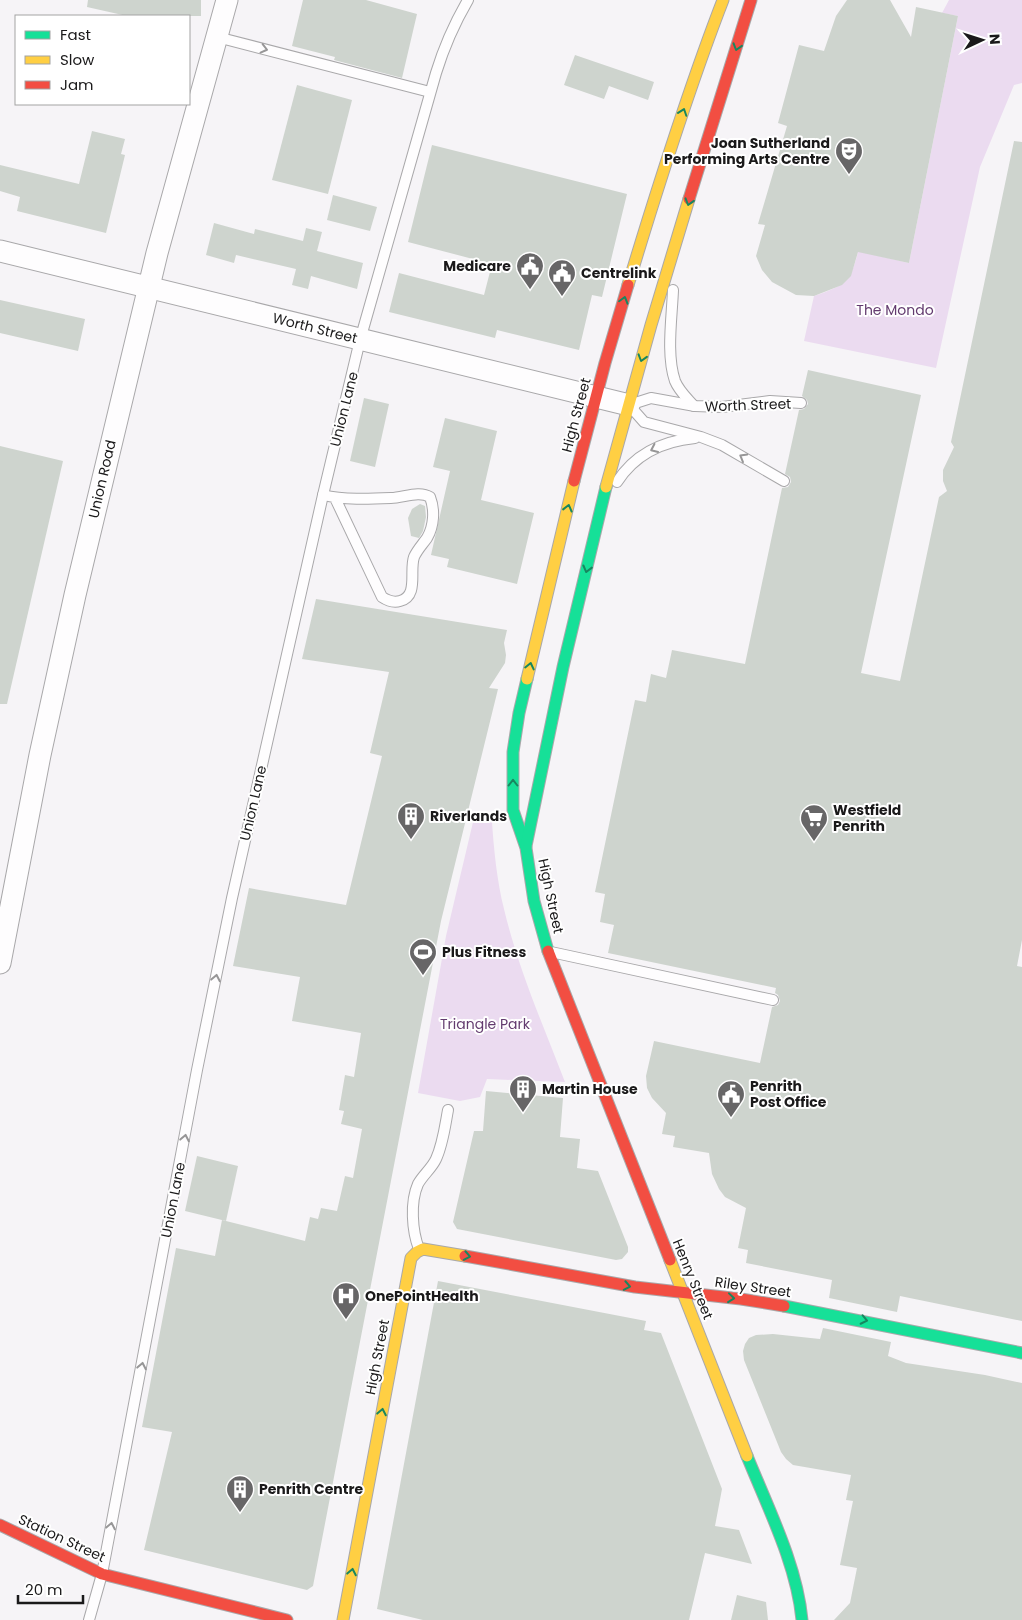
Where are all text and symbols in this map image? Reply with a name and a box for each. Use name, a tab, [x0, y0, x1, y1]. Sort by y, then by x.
legend	[15, 15, 190, 105]
north arrow	[957, 15, 1007, 65]
text: Fast	[60, 24, 91, 45]
text: N	[985, 33, 1005, 45]
one-way arrow	[732, 42, 742, 50]
one-way arrow	[260, 43, 269, 54]
text: Slow	[60, 49, 95, 70]
text: Jam	[60, 74, 94, 95]
one-way arrow	[677, 108, 687, 116]
place label: Joan Sutherland Performing Arts Centre	[664, 133, 830, 169]
theatre icon: Joan Sutherland Performing Arts Centre	[834, 136, 864, 175]
one-way arrow	[685, 197, 695, 206]
public building icon: Medicare	[515, 251, 545, 290]
place label: Medicare	[443, 256, 511, 276]
public building icon: Centrelink	[547, 258, 577, 297]
place label: Centrelink	[581, 263, 657, 283]
one-way arrow	[618, 297, 628, 305]
park label: The Mondo	[856, 300, 934, 320]
street label: Worth Street	[271, 308, 359, 348]
one-way arrow	[638, 353, 648, 361]
street label: Union Lane	[325, 369, 363, 449]
street label: High Street	[556, 376, 596, 454]
street label: Worth Street	[704, 393, 792, 417]
street label: Union Road	[83, 438, 121, 520]
one-way arrow	[650, 443, 659, 453]
one-way arrow	[739, 454, 748, 464]
one-way arrow	[562, 504, 572, 512]
one-way arrow	[582, 565, 593, 574]
one-way arrow	[524, 661, 535, 670]
street label: Union Lane	[235, 763, 271, 843]
one-way arrow	[508, 779, 518, 787]
place label: Westfield Penrith	[833, 800, 901, 836]
building icon: Riverlands	[396, 801, 426, 840]
supermarket icon: Westfield Penrith	[799, 803, 829, 842]
place label: Riverlands	[430, 806, 507, 826]
street label: High Street	[533, 857, 569, 935]
sports icon: Plus Fitness	[408, 937, 438, 976]
place label: Plus Fitness	[442, 942, 526, 962]
one-way arrow	[210, 974, 221, 983]
park label: Triangle Park	[440, 1014, 531, 1034]
building icon: Martin House	[508, 1074, 538, 1113]
place label: Penrith Post Office	[750, 1076, 827, 1112]
place label: Martin House	[542, 1079, 638, 1099]
public building icon: Penrith Post Office	[716, 1079, 746, 1118]
one-way arrow	[179, 1133, 189, 1142]
street label: Union Lane	[156, 1160, 190, 1240]
street label: Henry Street	[668, 1236, 718, 1322]
one-way arrow	[462, 1250, 471, 1260]
street label: Riley Street	[714, 1272, 792, 1302]
one-way arrow	[622, 1280, 631, 1290]
hospital icon: OnePointHealth	[331, 1281, 361, 1320]
place label: OnePointHealth	[365, 1286, 479, 1306]
one-way arrow	[727, 1293, 735, 1304]
one-way arrow	[860, 1314, 868, 1325]
street label: High Street	[360, 1318, 394, 1396]
one-way arrow	[136, 1362, 146, 1370]
one-way arrow	[376, 1408, 386, 1417]
building icon: Penrith Centre	[225, 1474, 255, 1513]
place label: Penrith Centre	[259, 1479, 363, 1499]
street label: Station Street	[15, 1509, 109, 1567]
one-way arrow	[106, 1521, 116, 1530]
one-way arrow	[346, 1568, 356, 1576]
scale bar	[18, 1572, 82, 1604]
text: 20 m	[25, 1579, 63, 1600]

